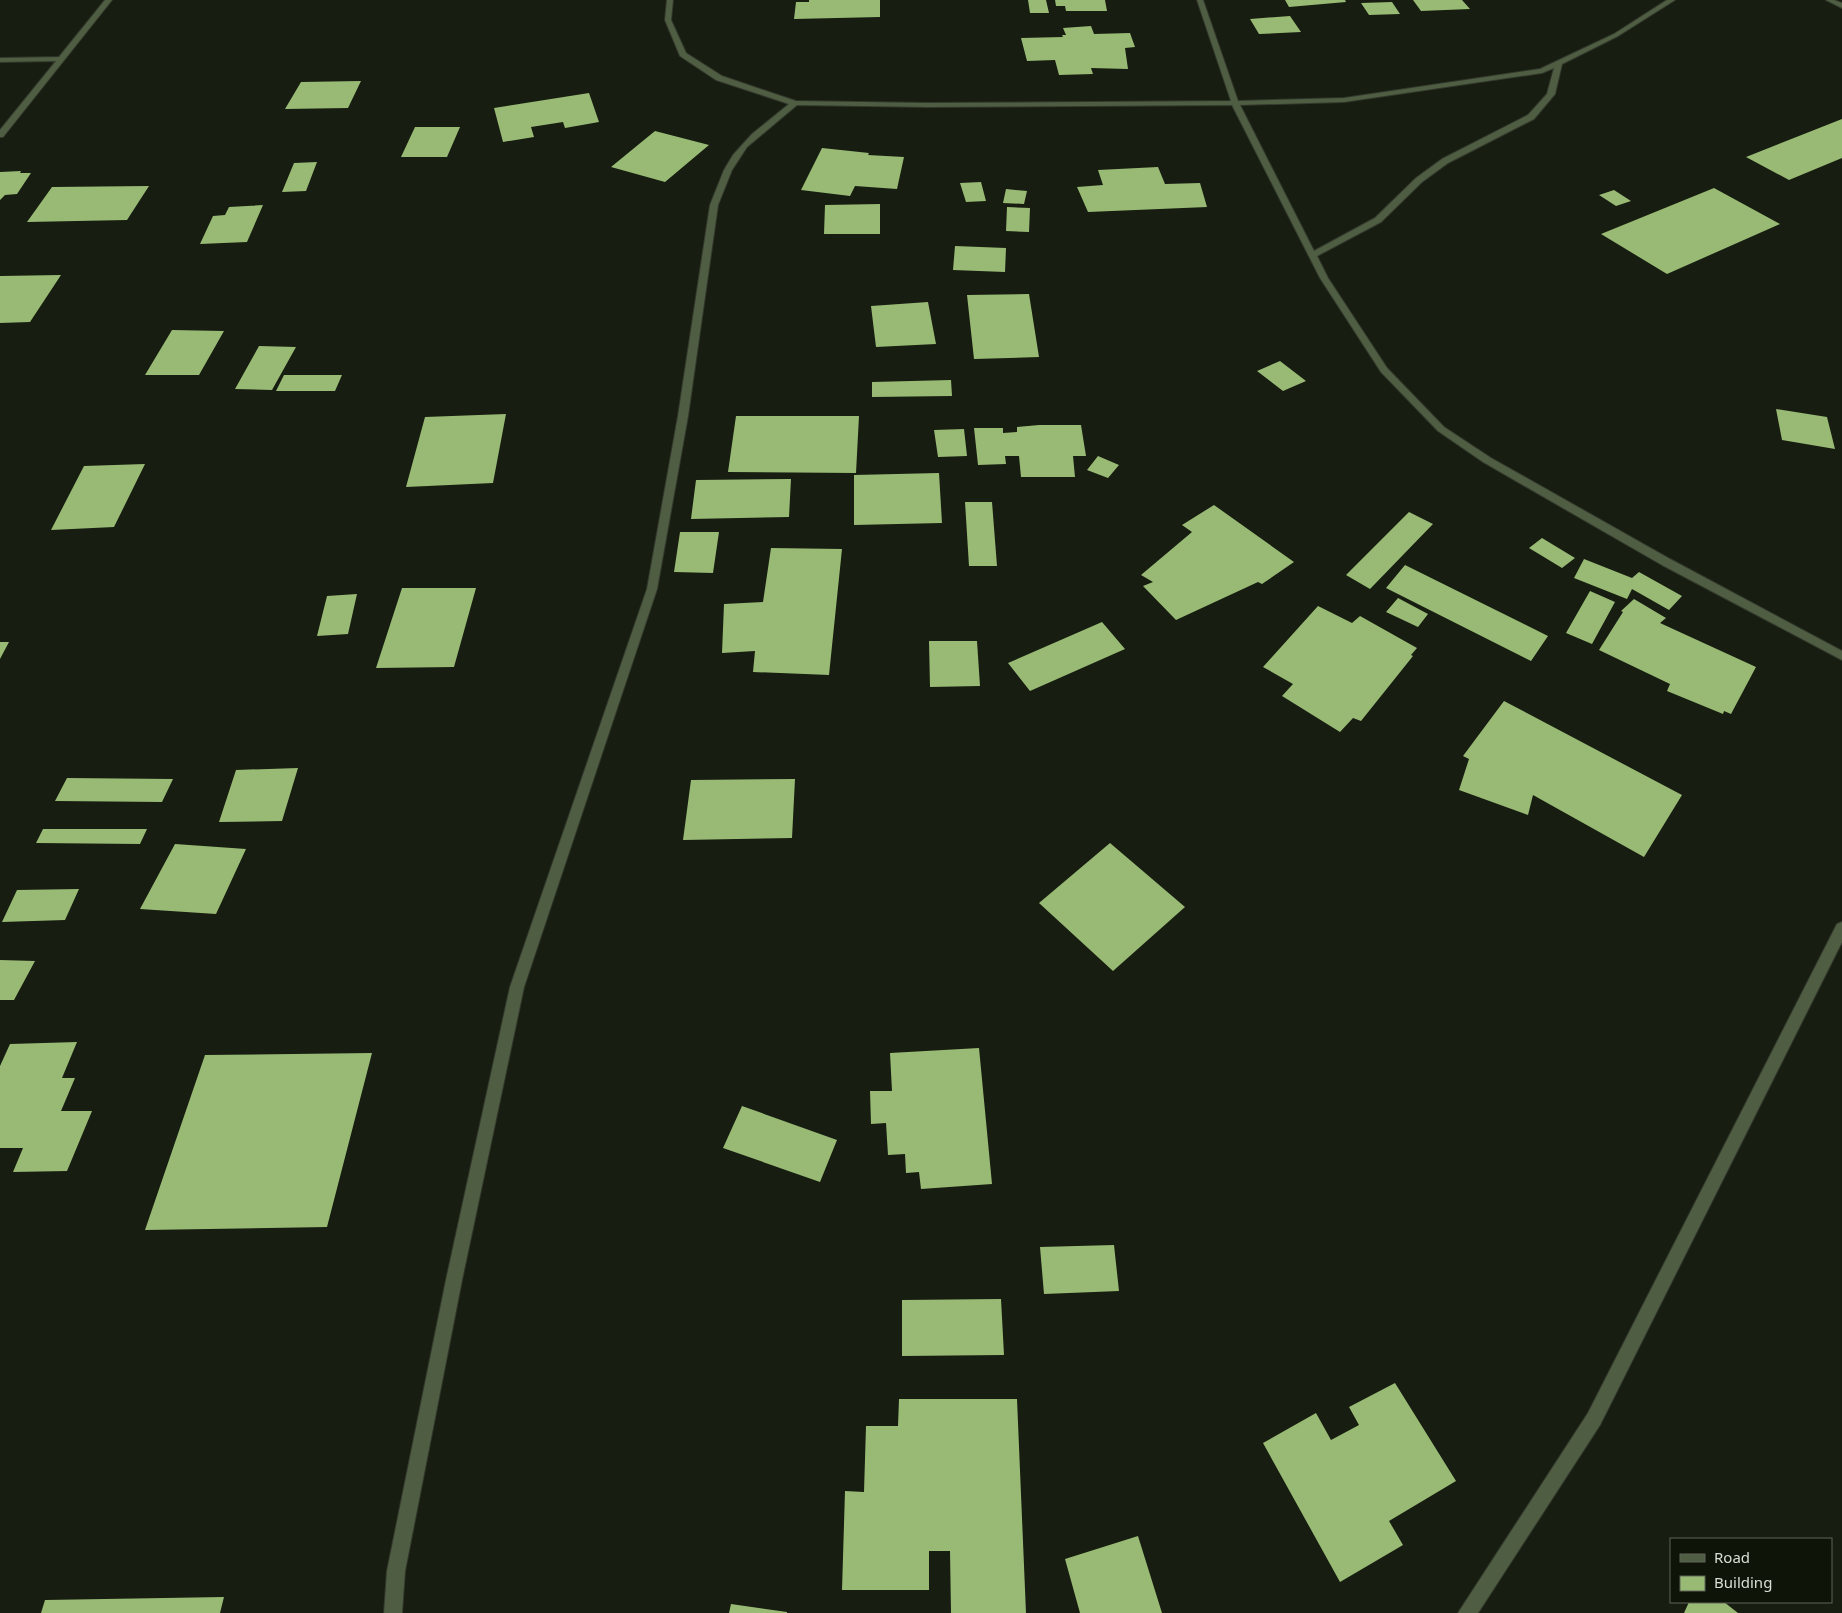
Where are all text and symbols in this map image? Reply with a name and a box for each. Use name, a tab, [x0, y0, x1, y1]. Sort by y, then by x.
legend	[1670, 1538, 1832, 1603]
text: Road	[1714, 1547, 1750, 1567]
text: Building	[1714, 1572, 1772, 1592]

